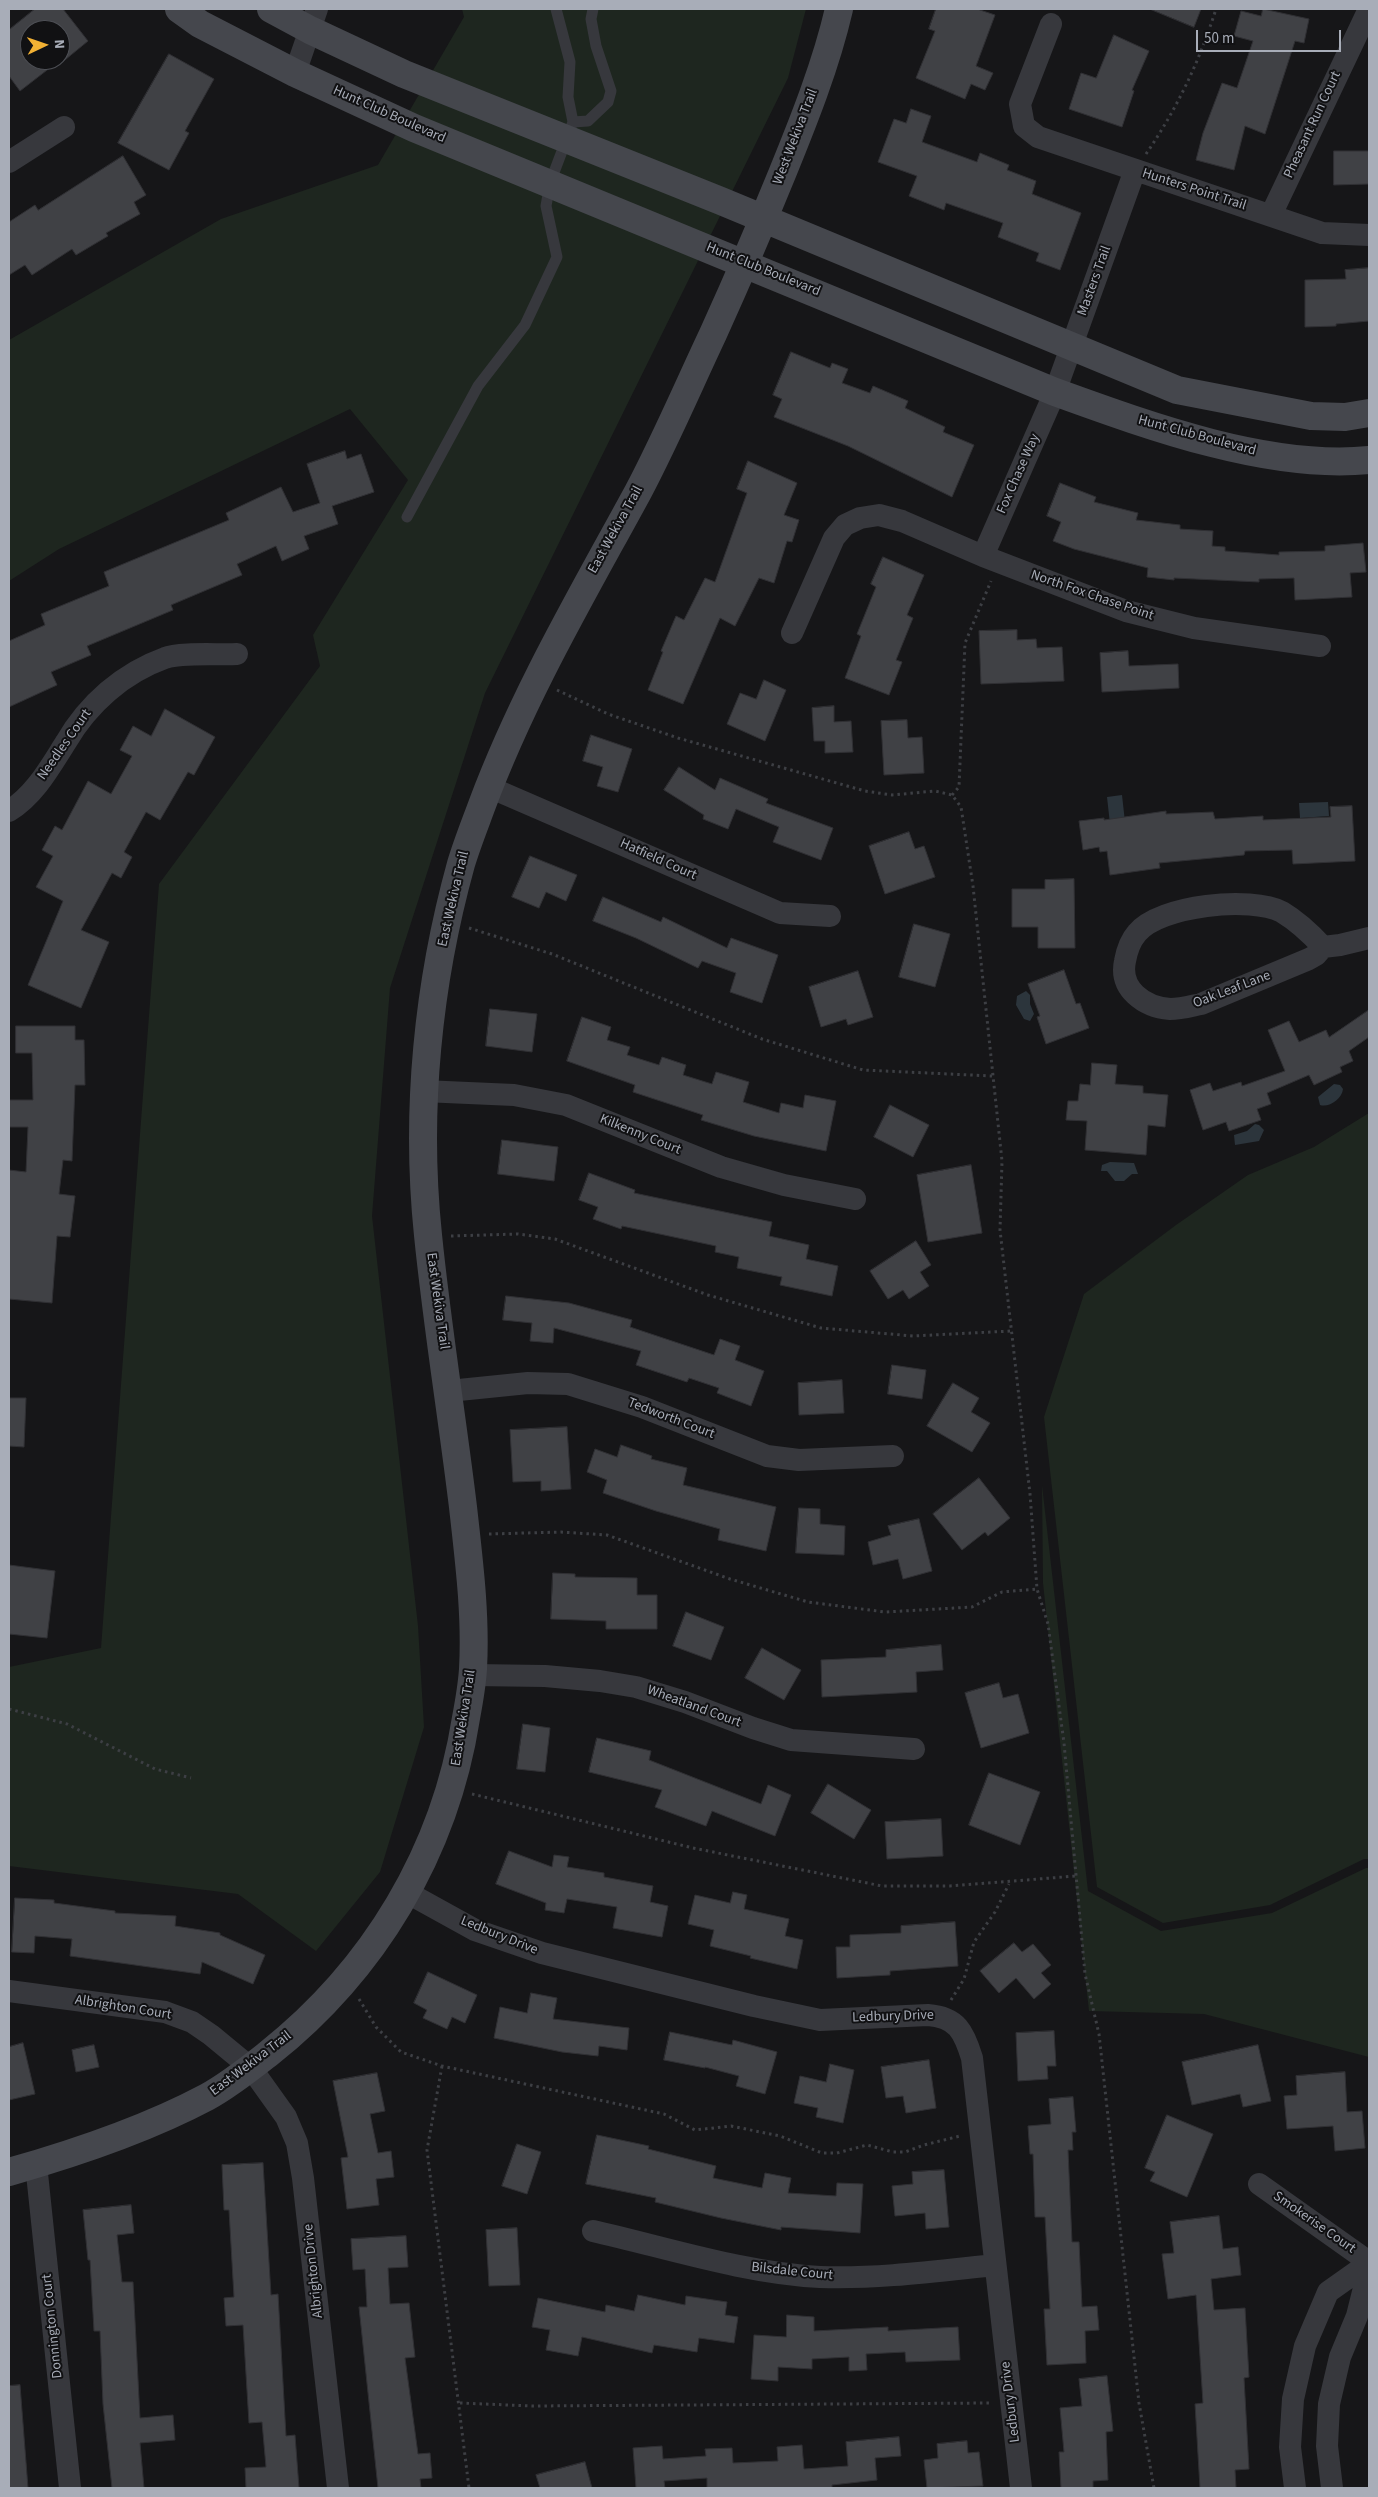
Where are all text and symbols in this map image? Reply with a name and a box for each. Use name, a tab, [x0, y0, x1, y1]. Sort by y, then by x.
north arrow	[20, 20, 70, 70]
scale bar	[1198, 20, 1343, 52]
text: 50 m	[1204, 28, 1234, 49]
text: N	[49, 39, 69, 49]
street label: Pheasant Run Court	[1281, 69, 1345, 181]
street label: Hunt Club Boulevard	[330, 83, 448, 147]
street label: West Wekiva Trail	[770, 87, 822, 187]
street label: Hunters Point Trail	[1140, 165, 1248, 215]
street label: Hunt Club Boulevard	[704, 239, 822, 301]
street label: Masters Trail	[1075, 244, 1115, 318]
street label: Hunt Club Boulevard	[1136, 412, 1258, 460]
street label: Fox Chase Way	[994, 431, 1044, 517]
street label: East Wekiva Trail	[585, 483, 647, 577]
street label: North Fox Chase Point	[1028, 567, 1156, 625]
street label: Needles Court	[34, 706, 96, 784]
street label: Hatfield Court	[617, 836, 699, 884]
street label: East Wekiva Trail	[435, 850, 473, 948]
street label: Oak Leaf Lane	[1191, 967, 1273, 1013]
street label: Kilkenny Court	[597, 1111, 683, 1159]
street label: East Wekiva Trail	[422, 1252, 452, 1350]
street label: Tedworth Court	[625, 1395, 717, 1443]
street label: East Wekiva Trail	[448, 1669, 480, 1767]
street label: Wheatland Court	[645, 1682, 743, 1732]
street label: Ledbury Drive	[458, 1913, 540, 1959]
street label: Albrighton Court	[74, 1992, 172, 2024]
street label: Ledbury Drive	[852, 2007, 934, 2027]
street label: East Wekiva Trail	[207, 2028, 295, 2100]
street label: Smokerise Court	[1269, 2188, 1359, 2258]
street label: Albrighton Drive	[301, 2223, 327, 2319]
street label: Bilsdale Court	[750, 2259, 834, 2285]
street label: Donnington Court	[39, 2273, 67, 2379]
street label: Ledbury Drive	[998, 2360, 1024, 2444]

